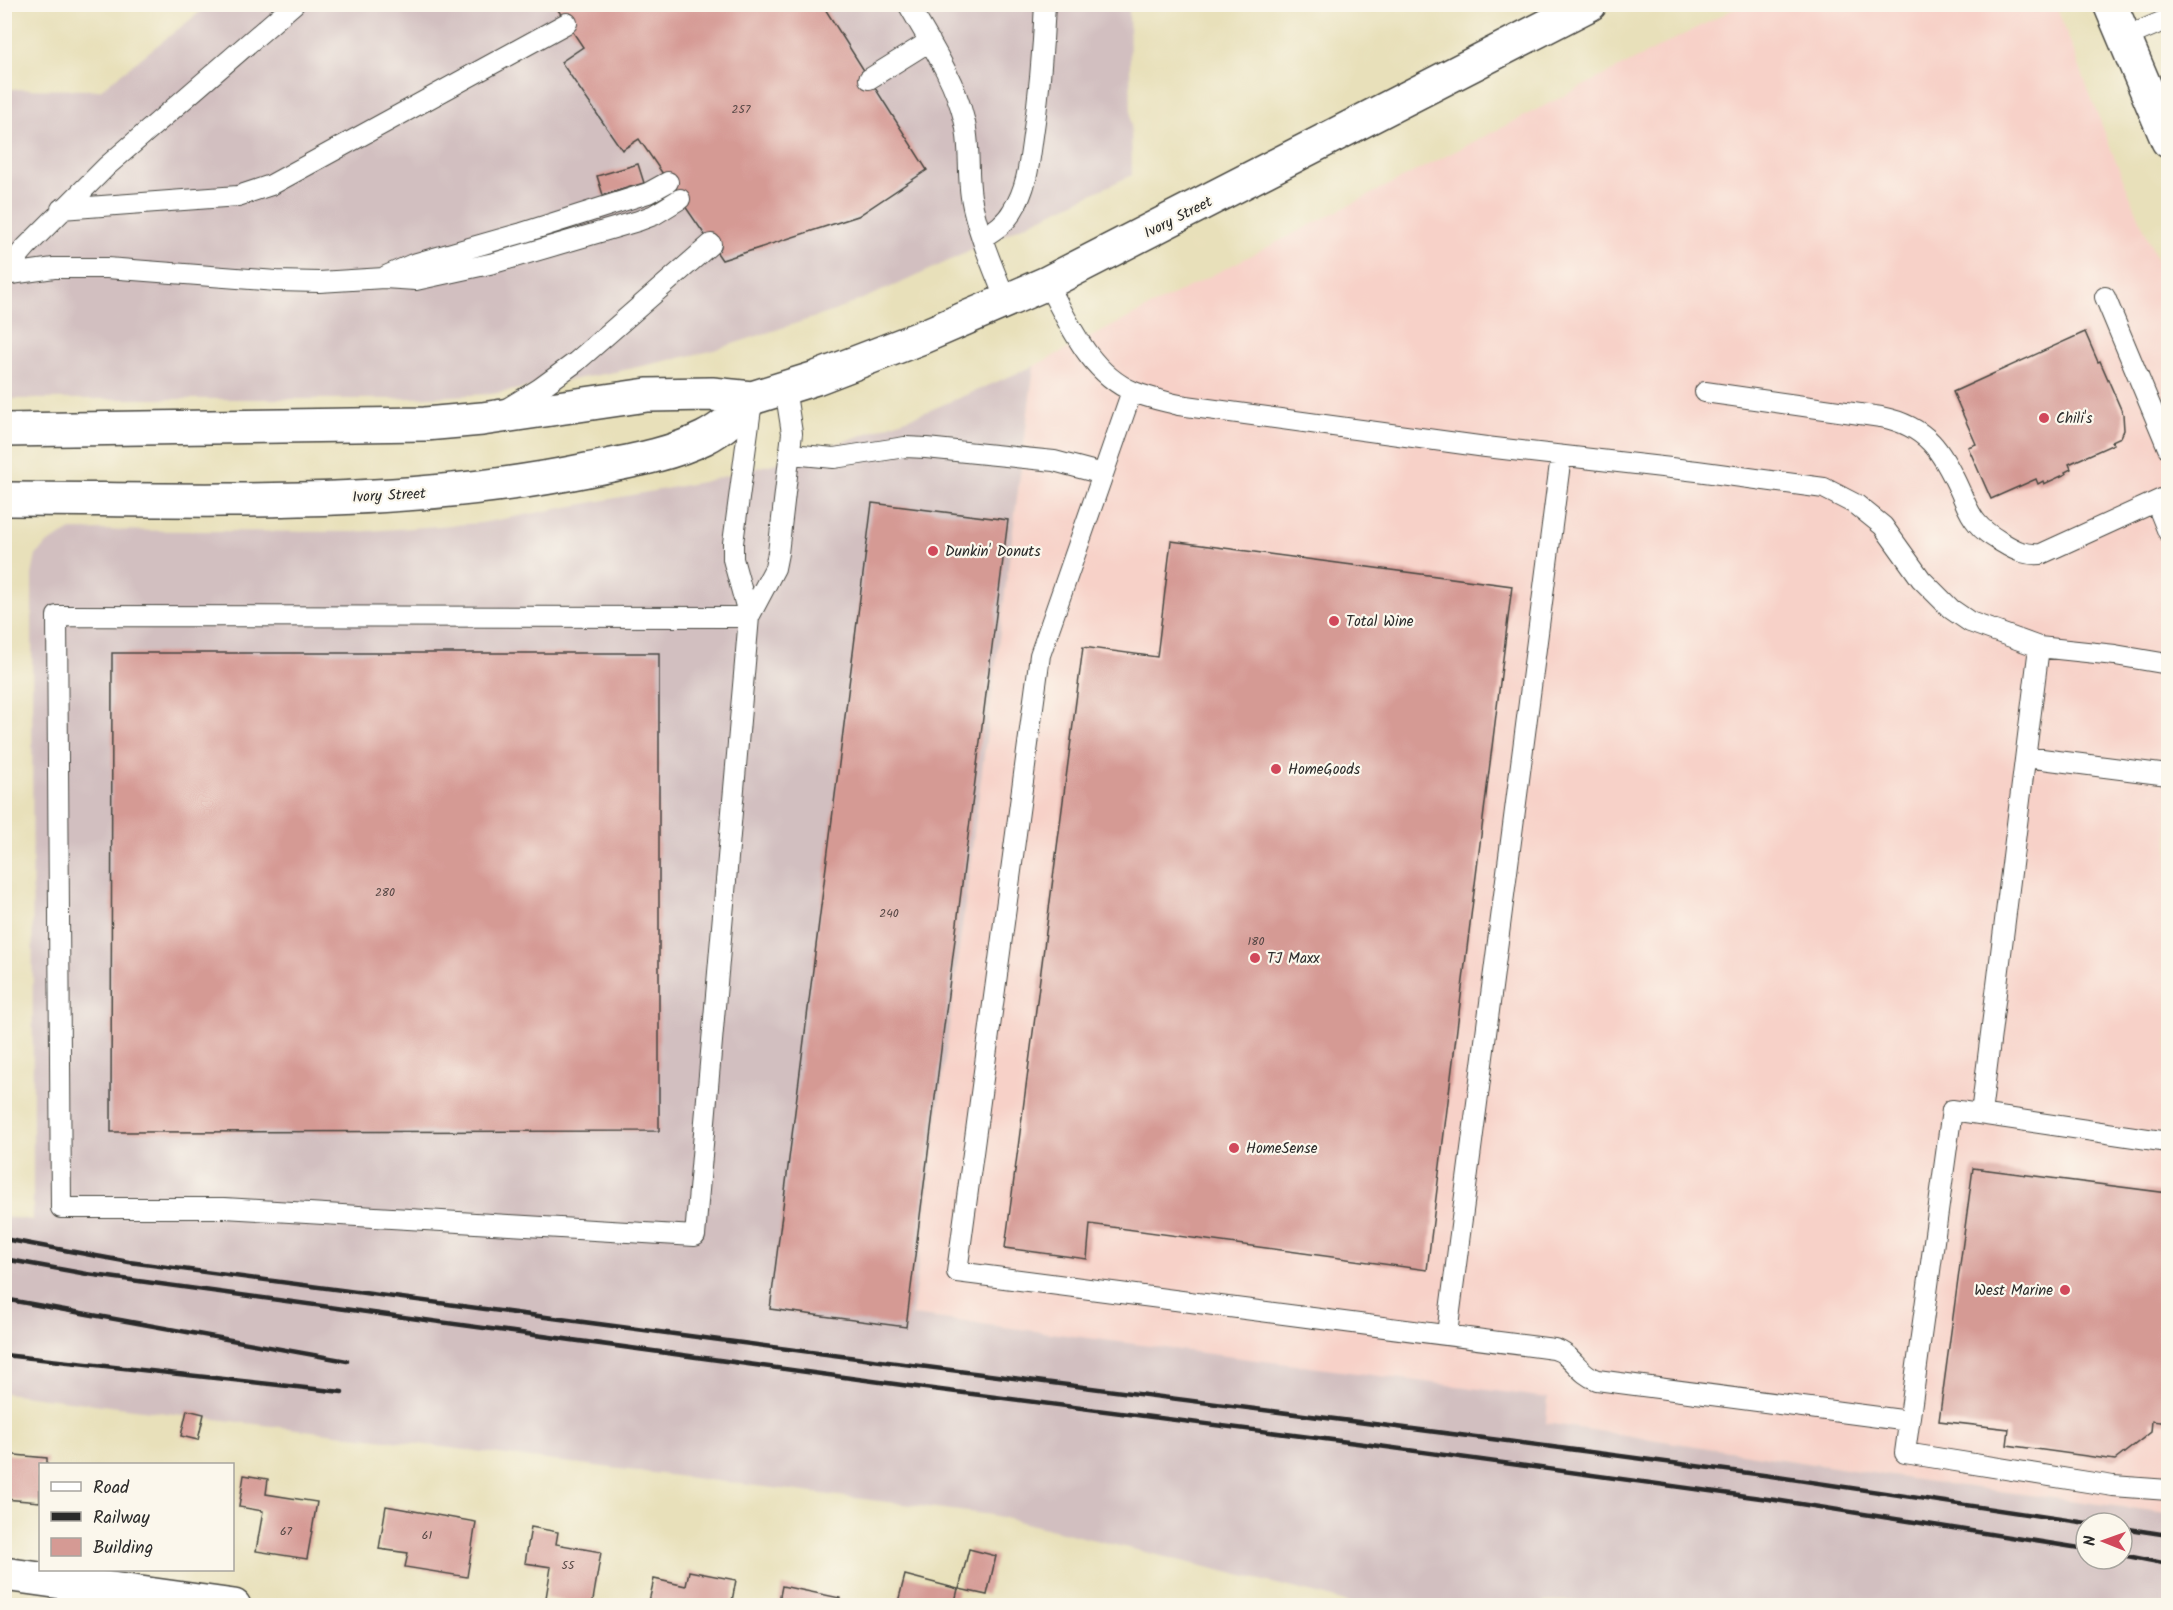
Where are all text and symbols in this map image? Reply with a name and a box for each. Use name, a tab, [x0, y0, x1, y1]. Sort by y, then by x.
house number: 257	[732, 100, 751, 119]
street label: Ivory Street	[1140, 190, 1217, 245]
place label: Chili's	[2056, 407, 2093, 431]
marker: Chili's	[2037, 411, 2051, 425]
street label: Ivory Street	[352, 482, 427, 510]
place label: Dunkin' Donuts	[945, 540, 1041, 564]
marker: Dunkin' Donuts	[926, 544, 940, 558]
place label: Total Wine	[1346, 610, 1414, 634]
marker: Total Wine	[1327, 614, 1341, 628]
place label: HomeGoods	[1288, 758, 1361, 782]
marker: HomeGoods	[1269, 762, 1283, 776]
house number: 280	[375, 883, 395, 902]
house number: 240	[879, 904, 899, 923]
house number: 180	[1248, 932, 1265, 951]
place label: TJ Maxx	[1267, 947, 1320, 971]
marker: TJ Maxx	[1248, 951, 1262, 965]
place label: HomeSense	[1246, 1137, 1318, 1161]
marker: HomeSense	[1227, 1141, 1241, 1155]
place label: West Marine	[1974, 1279, 2053, 1303]
marker: West Marine	[2058, 1283, 2072, 1297]
legend	[39, 1463, 234, 1571]
text: Road	[93, 1474, 130, 1503]
text: Railway	[93, 1504, 150, 1533]
north arrow	[2074, 1511, 2134, 1571]
house number: 67	[280, 1522, 293, 1541]
house number: 61	[422, 1526, 432, 1545]
text: Building	[93, 1534, 153, 1563]
text: N	[2078, 1535, 2103, 1546]
house number: 55	[562, 1556, 576, 1575]

